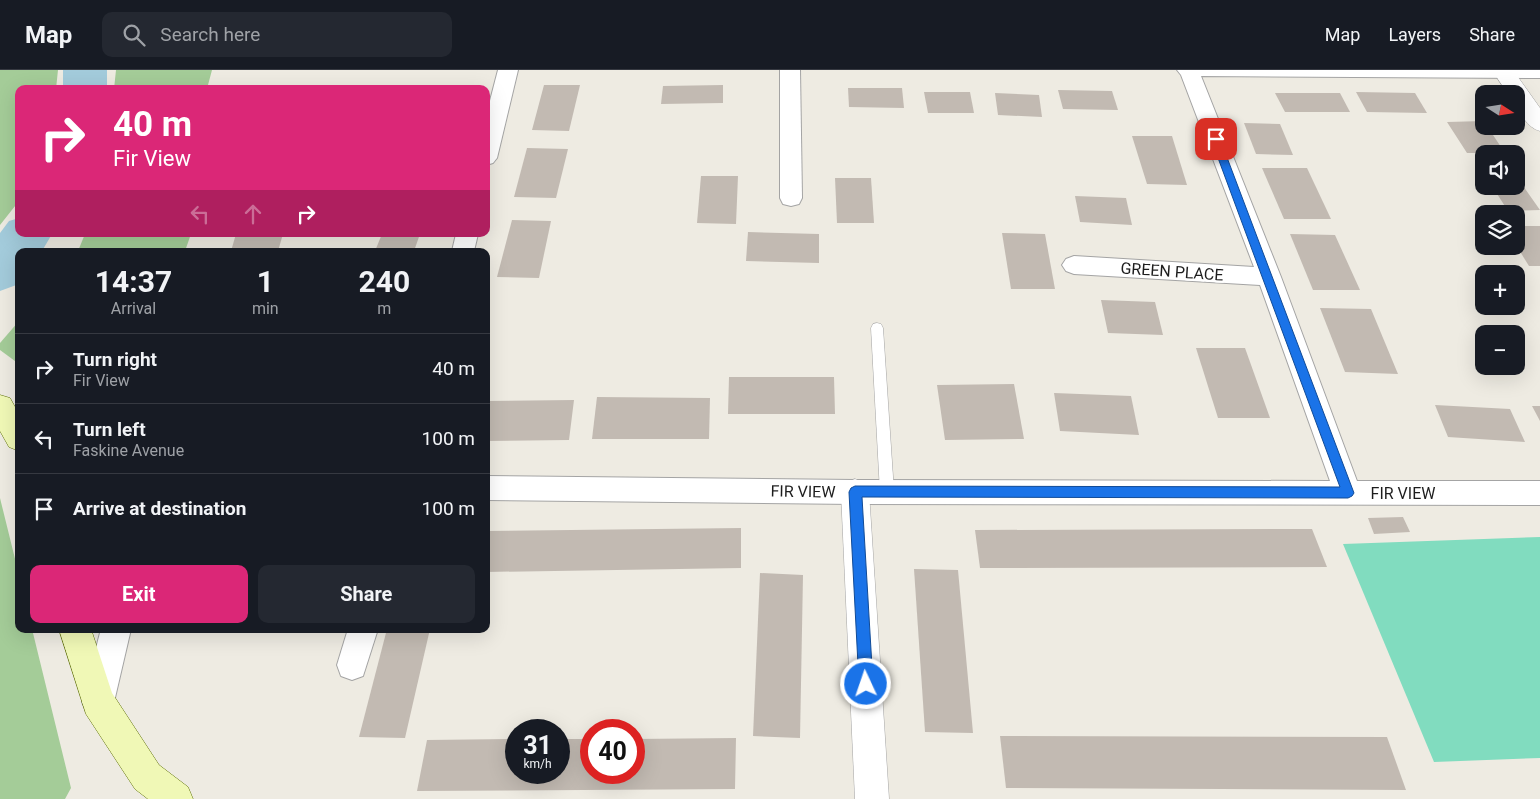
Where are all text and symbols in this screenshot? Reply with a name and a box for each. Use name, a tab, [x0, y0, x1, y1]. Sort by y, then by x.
search box	[102, 12, 452, 57]
text: Map	[25, 21, 72, 49]
icon: search	[120, 21, 148, 49]
text: Search here	[160, 23, 260, 46]
text: Map	[1325, 24, 1360, 45]
text: Layers	[1388, 24, 1441, 45]
text: Share	[1469, 24, 1515, 45]
north arrow	[1475, 85, 1525, 135]
map controls	[1475, 85, 1525, 375]
text: 40 m	[113, 104, 192, 145]
icon: right	[30, 105, 95, 170]
pin	[1195, 118, 1237, 160]
icon: arrive	[1202, 125, 1230, 153]
button: sound	[1475, 145, 1525, 195]
text: Fir View	[113, 146, 191, 171]
icon: left	[186, 200, 214, 228]
icon: ahead	[239, 200, 267, 228]
icon: right	[292, 200, 320, 228]
button: layers	[1475, 205, 1525, 255]
street label: GREEN PLACE	[1120, 258, 1224, 285]
text: 14:37	[95, 264, 172, 299]
text: 1	[257, 264, 274, 299]
text: 240	[359, 264, 410, 299]
button: +	[1475, 265, 1525, 315]
text: Arrival	[111, 299, 156, 318]
text: min	[252, 299, 279, 318]
text: m	[377, 299, 391, 318]
button: −	[1475, 325, 1525, 375]
text: Turn right	[73, 348, 157, 371]
icon: right	[30, 355, 58, 383]
text: 40 m	[432, 357, 475, 380]
text: Fir View	[73, 371, 130, 390]
text: Turn left	[73, 418, 146, 441]
icon: left	[30, 425, 58, 453]
text: 100 m	[422, 427, 475, 450]
text: Faskine Avenue	[73, 441, 184, 460]
street label: FIR VIEW	[770, 481, 836, 502]
street label: FIR VIEW	[1371, 484, 1435, 503]
icon: arrive	[30, 495, 58, 523]
text: Arrive at destination	[73, 497, 246, 520]
text: 100 m	[422, 497, 475, 520]
button: Exit	[30, 565, 248, 623]
button: Share	[258, 565, 475, 623]
position arrow	[839, 657, 891, 709]
speed limit sign: 40	[580, 719, 645, 784]
text: 31	[523, 731, 552, 760]
text: km/h	[523, 757, 552, 771]

